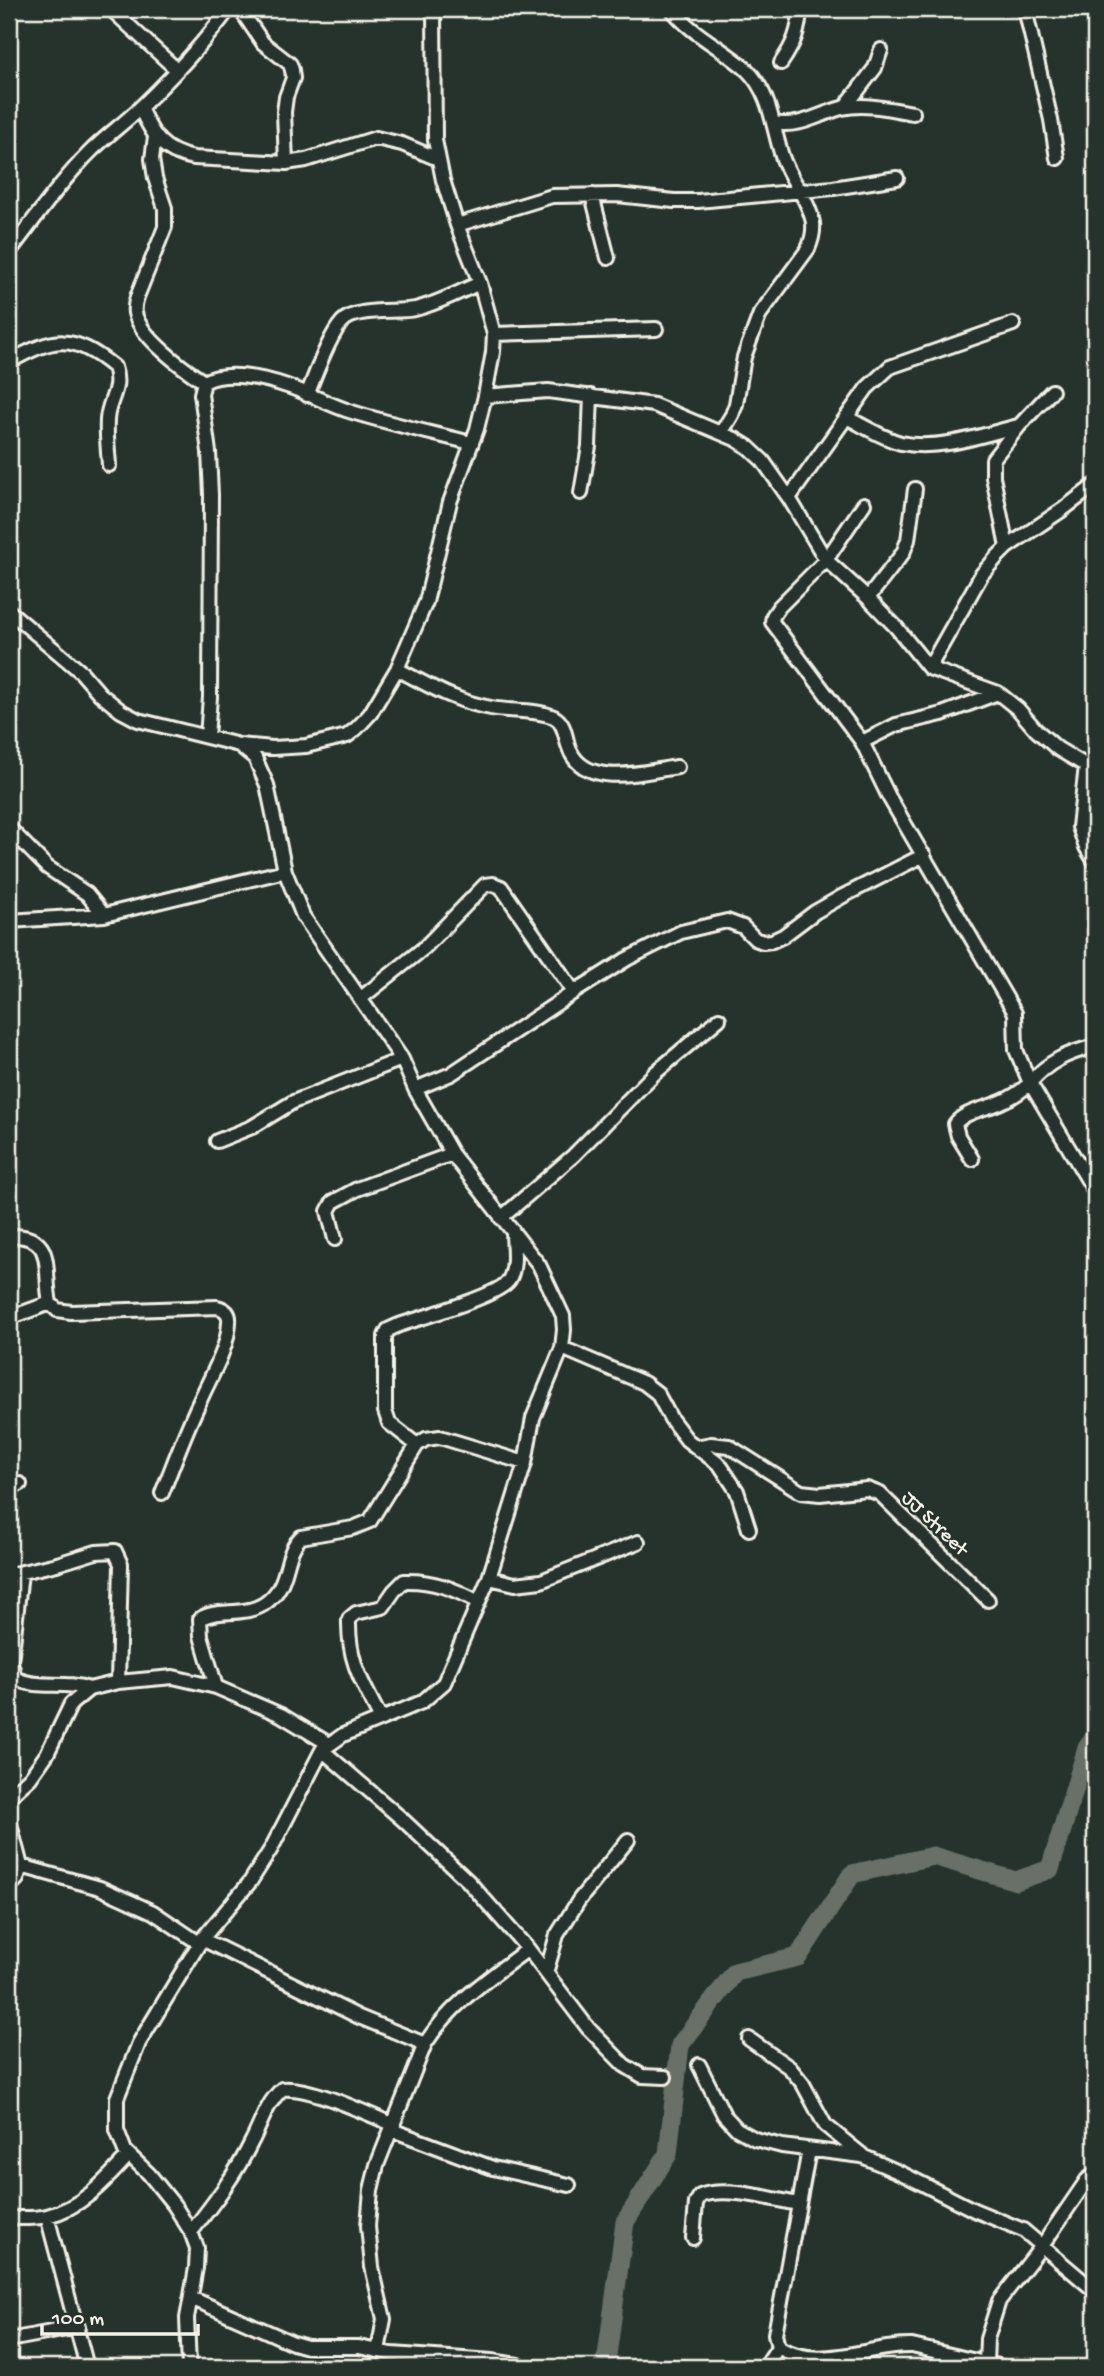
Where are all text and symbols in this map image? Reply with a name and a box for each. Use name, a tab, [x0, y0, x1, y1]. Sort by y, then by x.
street label: JJ Street	[895, 1487, 974, 1564]
scale bar	[42, 2292, 198, 2336]
text: 100 m	[51, 2308, 104, 2333]

